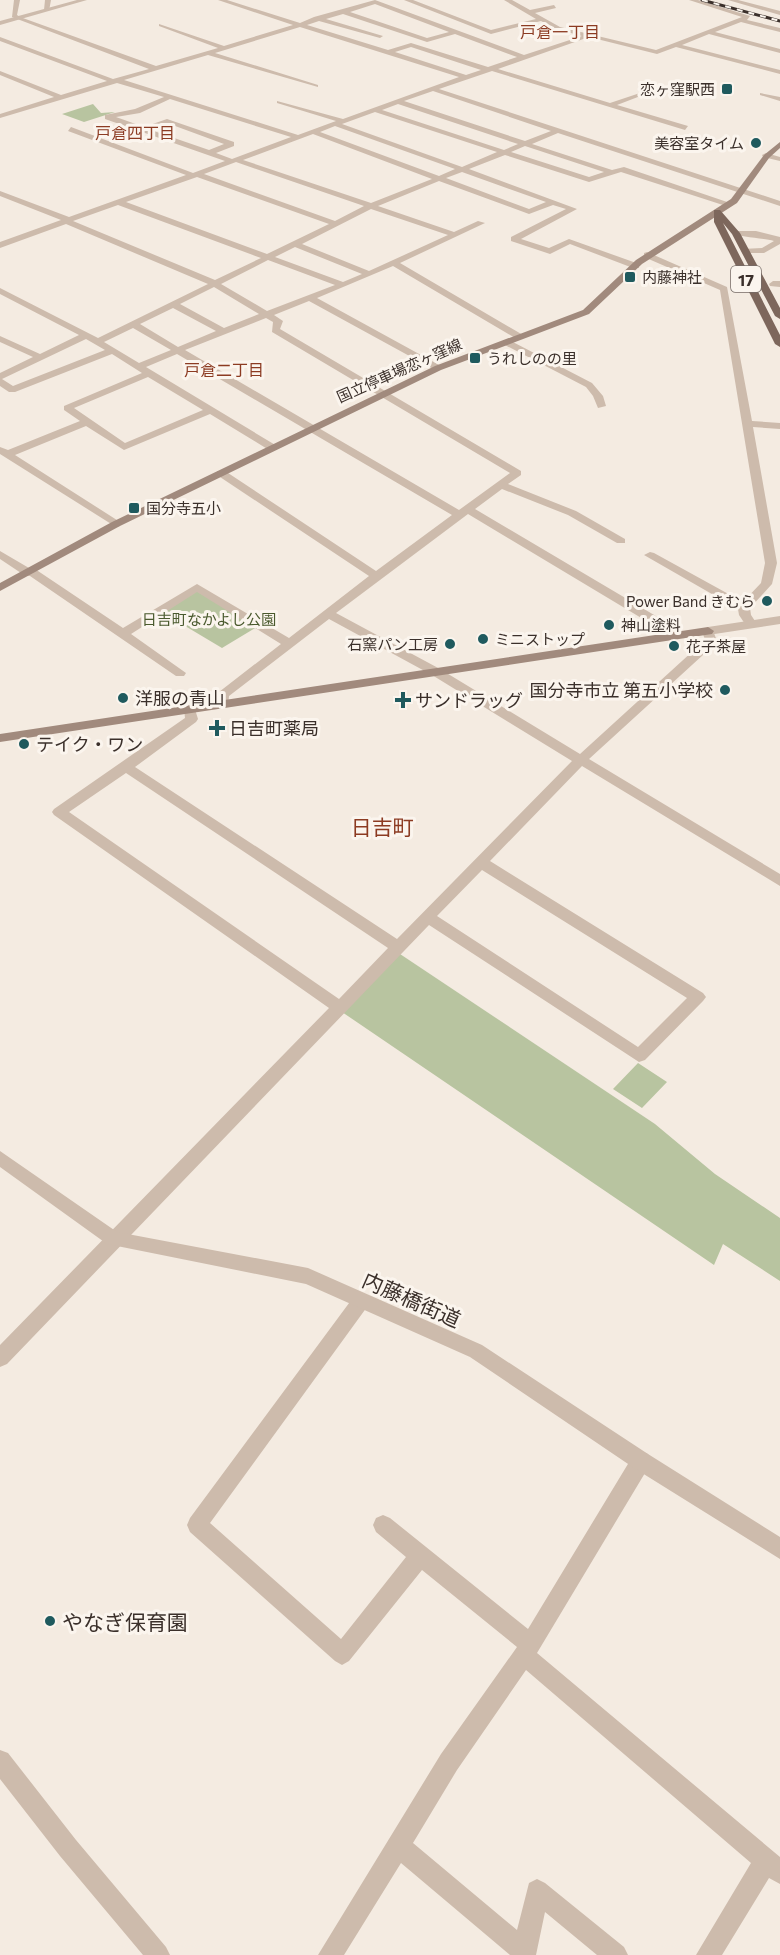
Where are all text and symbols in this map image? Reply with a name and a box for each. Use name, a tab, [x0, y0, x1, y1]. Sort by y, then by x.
district label: 戸倉一丁目	[520, 22, 600, 41]
place label: 恋ヶ窪駅西	[640, 80, 715, 98]
marker: 恋ヶ窪駅西	[720, 82, 734, 96]
district label: 戸倉四丁目	[95, 123, 175, 142]
place label: 美容室タイム	[654, 134, 744, 152]
marker: 美容室タイム	[749, 136, 763, 150]
road number: 17	[731, 266, 761, 292]
place label: 内藤神社	[642, 268, 702, 286]
marker: 内藤神社	[623, 270, 637, 284]
street label: 国立停車場恋ヶ窪線	[334, 334, 464, 406]
place label: うれしのの里	[487, 349, 577, 367]
marker: うれしのの里	[468, 351, 482, 365]
district label: 戸倉二丁目	[184, 360, 264, 379]
place label: 国分寺五小	[146, 499, 221, 517]
marker: 国分寺五小	[127, 501, 141, 515]
place label: Power Band きむら	[626, 592, 755, 610]
marker: Power Band きむら	[760, 594, 774, 608]
park label: 日吉町なかよし公園	[142, 610, 276, 628]
place label: 神山塗料	[621, 616, 681, 634]
marker: 神山塗料	[602, 618, 616, 632]
place label: ミニストップ	[495, 630, 585, 648]
marker: ミニストップ	[476, 632, 490, 646]
place label: 石窯パン工房	[347, 635, 438, 653]
marker: 石窯パン工房	[443, 637, 457, 651]
place label: 花子茶屋	[686, 637, 746, 655]
marker: 花子茶屋	[667, 639, 681, 653]
place label: 国分寺市立 第五小学校	[530, 679, 713, 701]
marker: 国分寺市立 第五小学校	[718, 683, 732, 697]
place label: 洋服の青山	[135, 687, 225, 709]
place label: サンドラッグ	[415, 689, 523, 711]
marker: 洋服の青山	[116, 691, 130, 705]
marker: サンドラッグ	[396, 693, 410, 707]
place label: 日吉町薬局	[229, 717, 319, 739]
marker: 日吉町薬局	[210, 721, 224, 735]
place label: テイク・ワン	[36, 733, 143, 755]
marker: テイク・ワン	[17, 737, 31, 751]
district label: 日吉町	[351, 814, 414, 839]
street label: 内藤橋街道	[359, 1266, 465, 1332]
place label: やなぎ保育園	[62, 1609, 188, 1634]
marker: やなぎ保育園	[43, 1614, 57, 1628]

